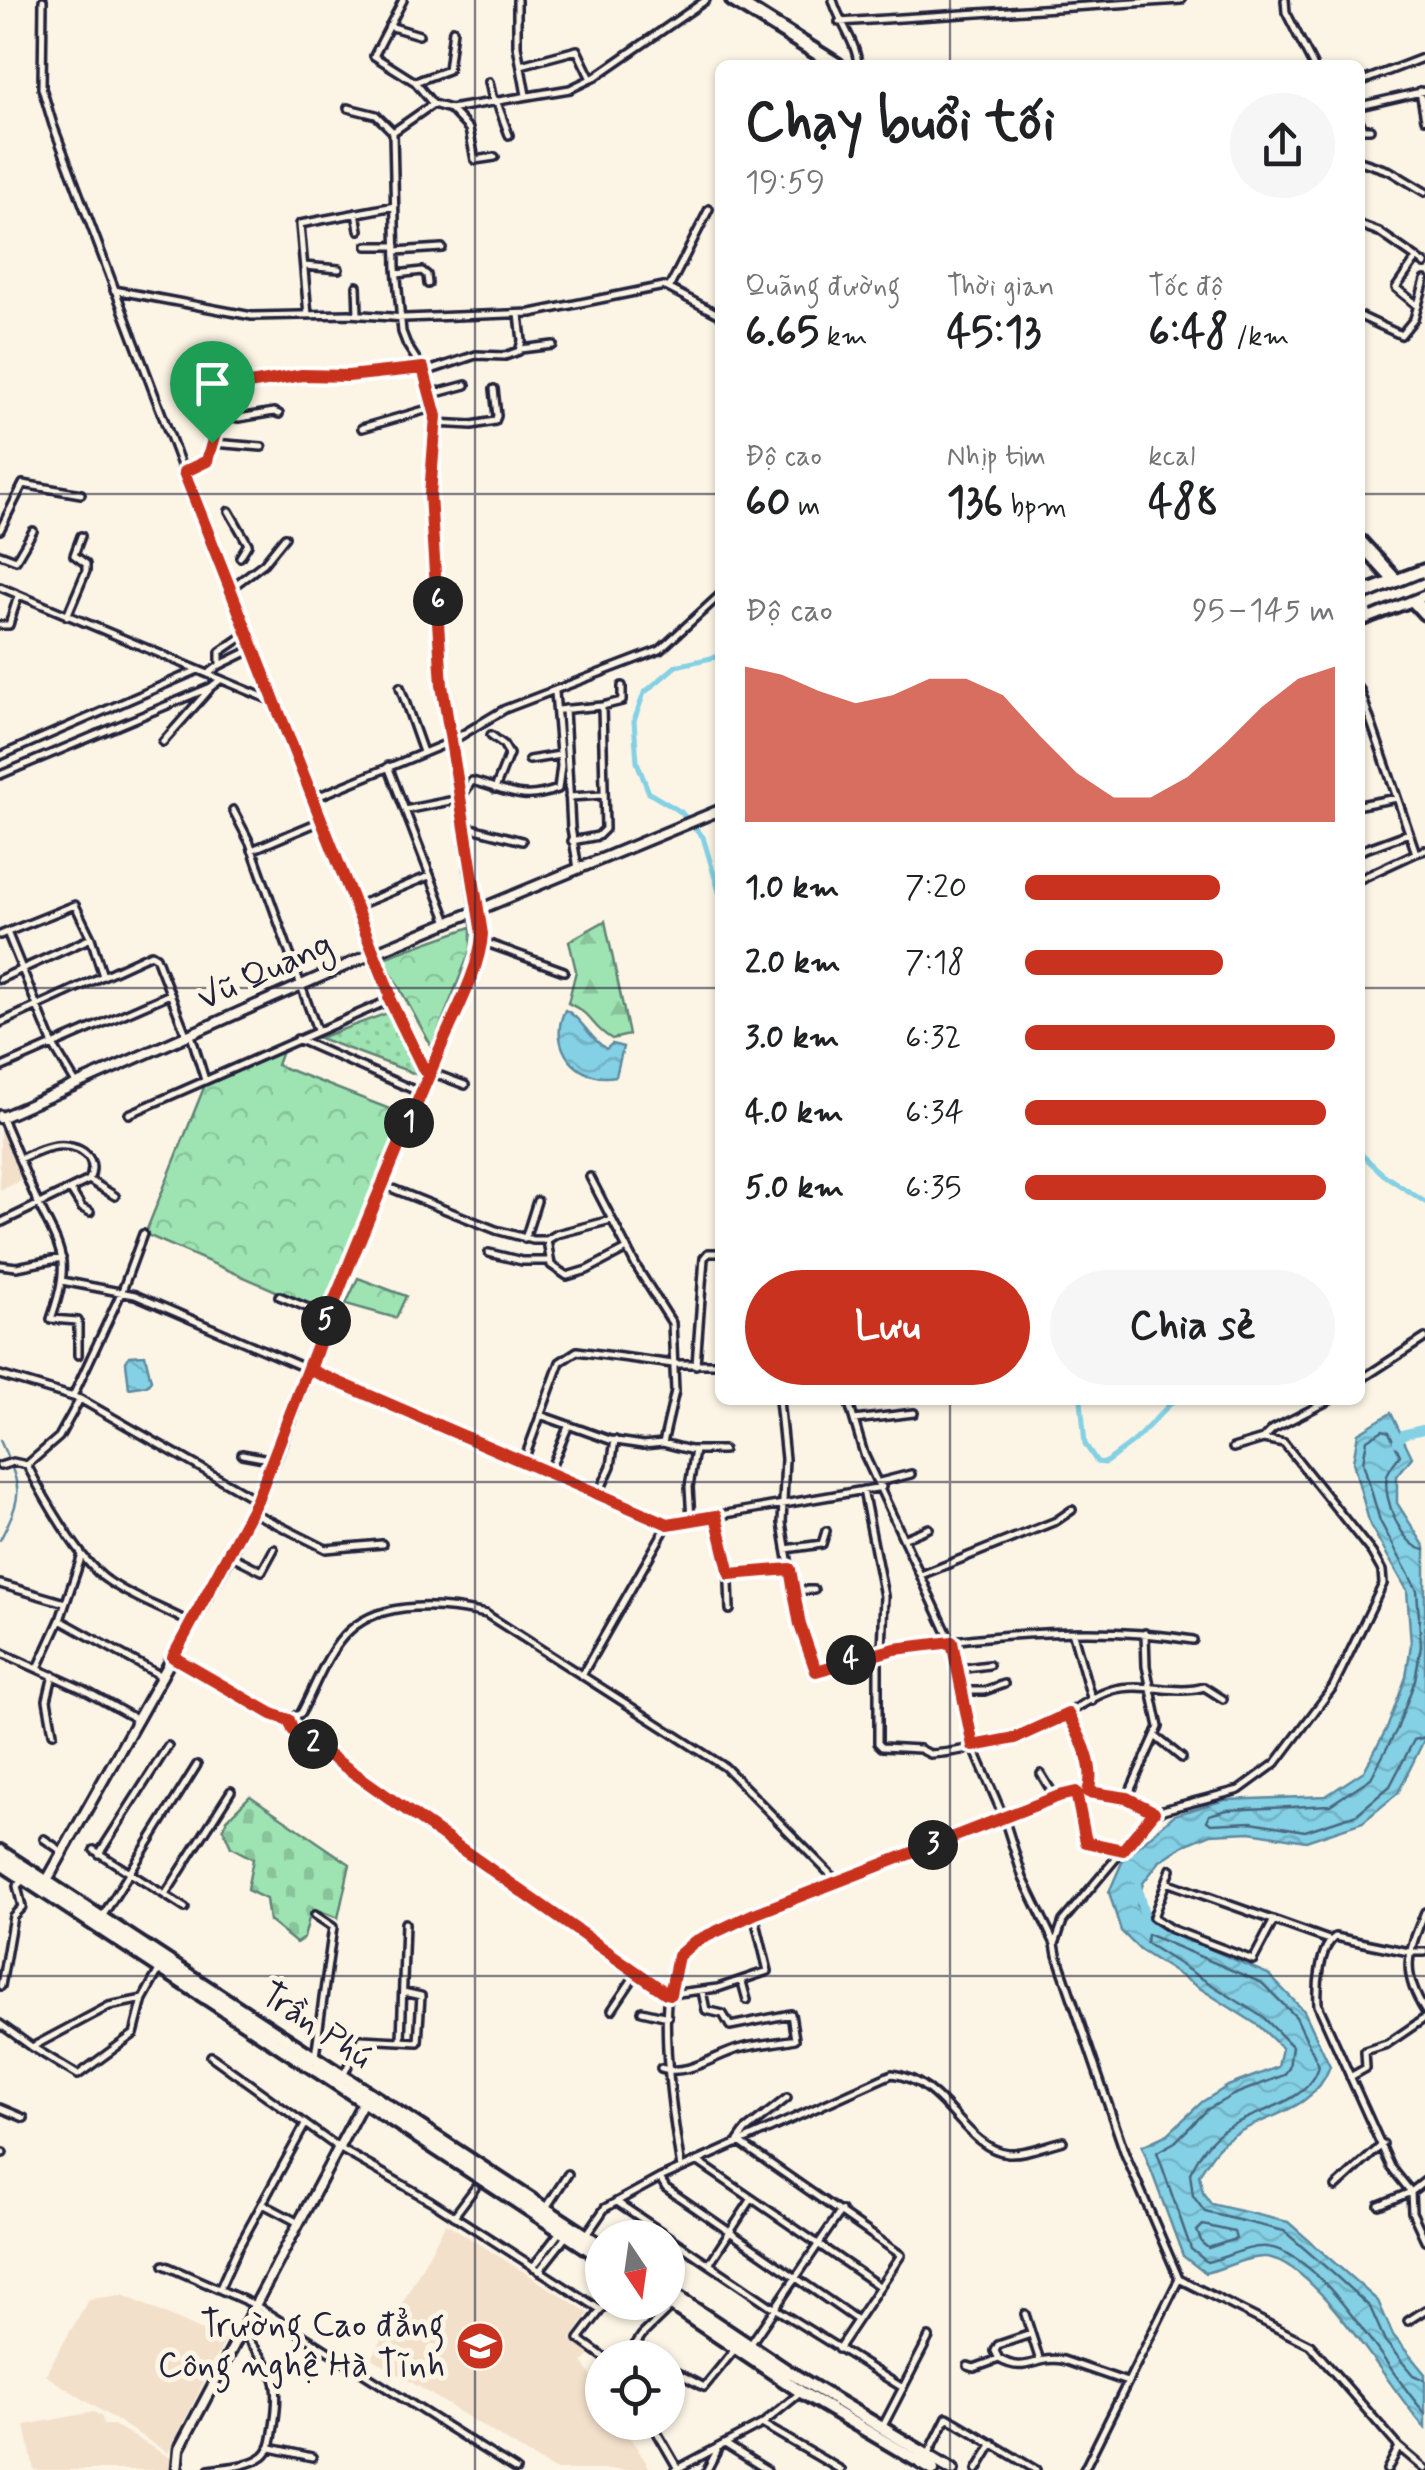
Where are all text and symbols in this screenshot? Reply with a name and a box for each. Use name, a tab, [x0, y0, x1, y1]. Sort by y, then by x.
text: Chạy buổi tối	[745, 88, 1055, 160]
button: share	[1230, 93, 1335, 198]
text: 19:59	[745, 162, 825, 204]
text: Quãng đường	[745, 269, 900, 306]
text: Thời gian	[947, 269, 1054, 306]
text: Tốc độ	[1148, 269, 1224, 306]
text: 6.65	[745, 306, 819, 361]
text: 45:13	[947, 306, 1041, 361]
text: 6:48	[1148, 306, 1229, 361]
text: km	[819, 319, 868, 356]
text: /km	[1229, 319, 1289, 356]
pin	[170, 341, 255, 444]
icon: arrive	[185, 356, 240, 411]
text: Độ cao	[745, 439, 822, 476]
text: Nhịp tim	[947, 439, 1046, 476]
text: kcal	[1148, 439, 1195, 476]
text: 60	[745, 476, 791, 531]
text: 136	[947, 476, 1003, 531]
text: 488	[1148, 476, 1218, 531]
text: m	[791, 489, 820, 526]
text: bpm	[1003, 489, 1067, 526]
pin: 6	[413, 576, 463, 626]
text: 6	[431, 582, 445, 619]
text: Độ cao	[745, 590, 833, 632]
text: 95–145 m	[1192, 590, 1335, 632]
text: 1.0 km	[745, 867, 839, 909]
text: 7:20	[905, 867, 967, 909]
street label: Vũ Quang	[190, 922, 341, 1025]
text: 2.0 km	[745, 942, 841, 984]
text: 7:18	[905, 942, 965, 984]
text: 3.0 km	[745, 1017, 839, 1059]
text: 6:32	[905, 1017, 961, 1059]
text: 4.0 km	[745, 1092, 844, 1134]
text: 6:34	[905, 1092, 964, 1134]
pin: 1	[384, 1098, 434, 1148]
text: 1	[403, 1104, 415, 1141]
text: 5.0 km	[745, 1167, 844, 1209]
text: 6:35	[905, 1167, 961, 1209]
button: Lưu	[745, 1270, 1030, 1385]
button: Chia sẻ	[1050, 1270, 1335, 1385]
pin: 5	[301, 1296, 351, 1346]
text: 5	[318, 1302, 334, 1339]
pin: 4	[826, 1635, 876, 1685]
text: 4	[843, 1641, 859, 1678]
pin: 2	[288, 1719, 338, 1769]
text: 2	[306, 1725, 320, 1762]
pin: 3	[908, 1820, 958, 1870]
text: 3	[927, 1826, 939, 1863]
street label: Trần Phú	[251, 1972, 381, 2080]
north arrow	[585, 2220, 685, 2320]
map controls	[585, 2220, 685, 2440]
place label: Trường Cao đẳng Công nghệ Hà Tĩnh	[158, 2303, 445, 2393]
school or university icon: Trường Cao đẳng Công nghệ Hà Tĩnh	[454, 2320, 506, 2372]
button: locate	[585, 2340, 685, 2440]

